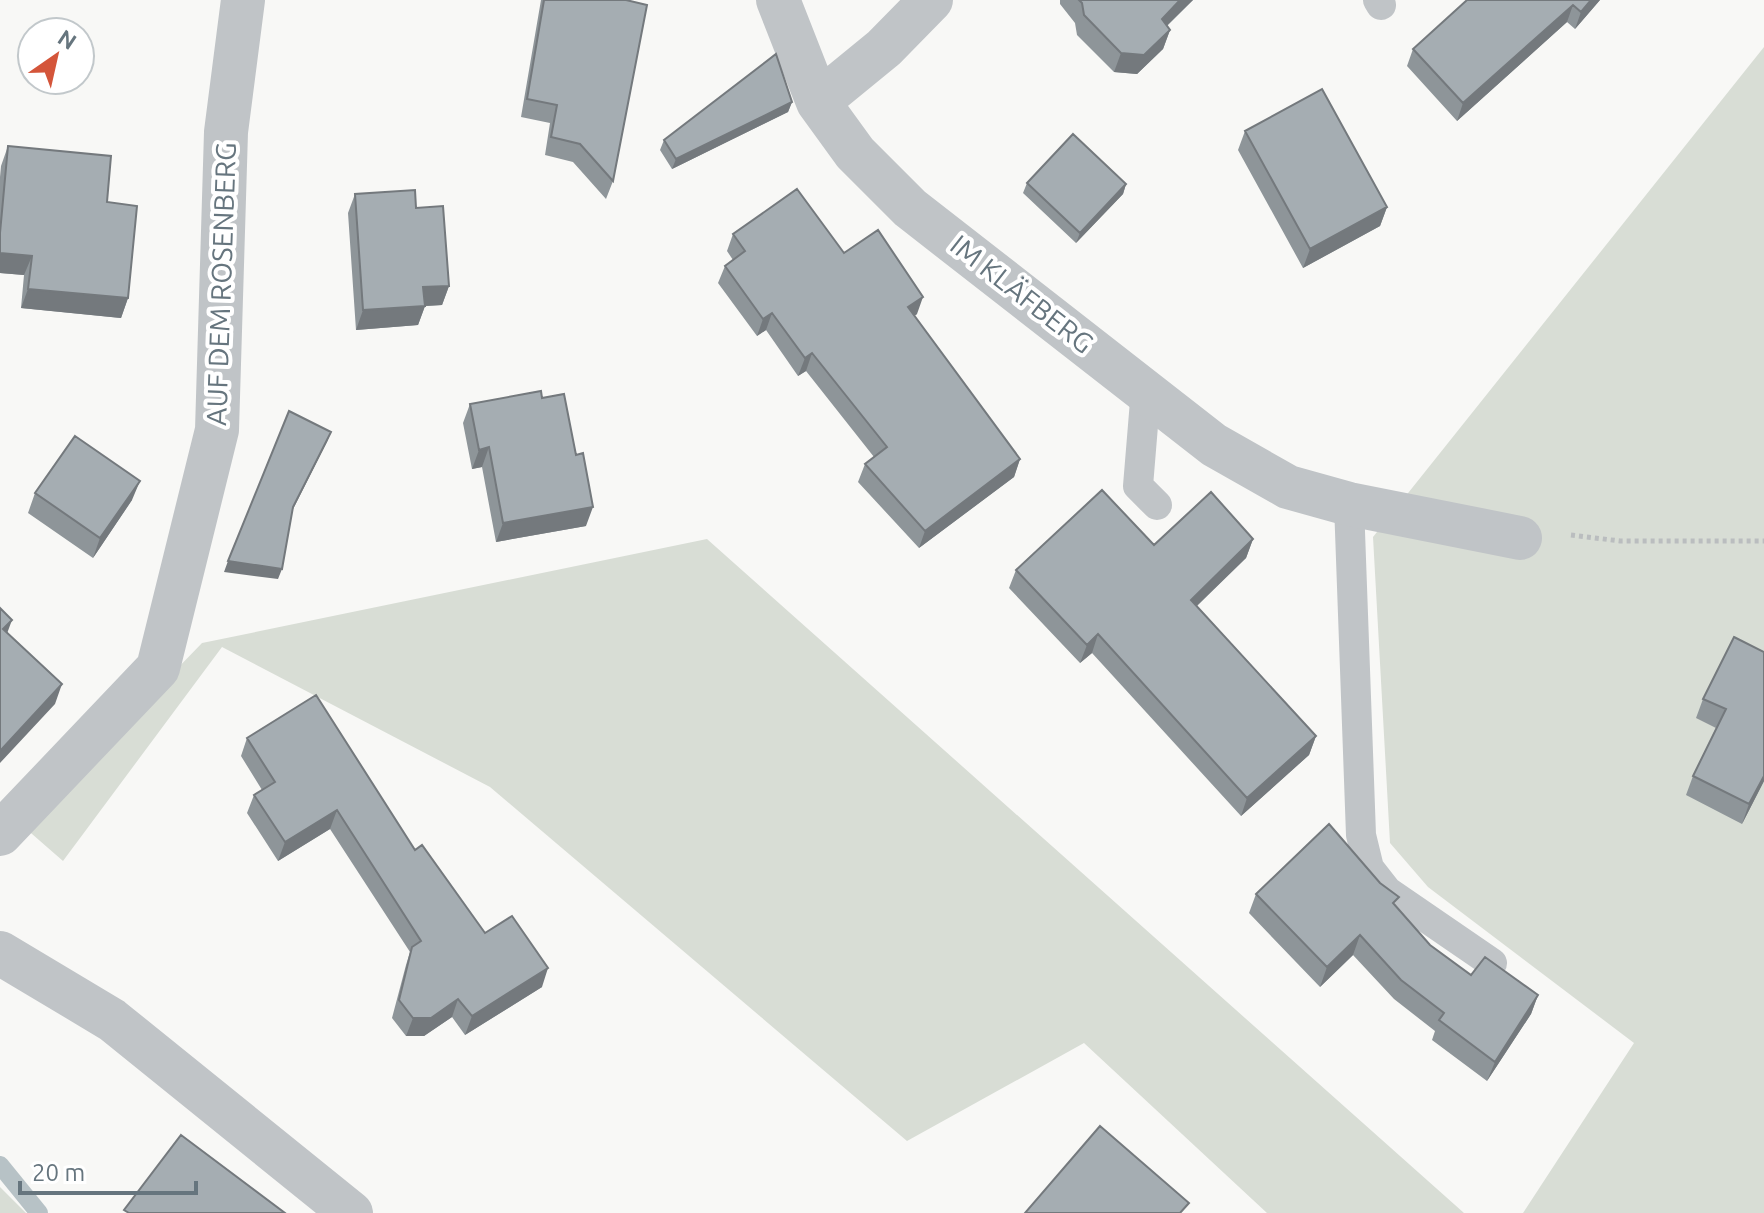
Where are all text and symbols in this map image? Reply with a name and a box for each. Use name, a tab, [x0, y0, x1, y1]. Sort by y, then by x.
north arrow	[16, 16, 96, 96]
text: N	[54, 24, 81, 54]
street label: AUF DEM ROSENBERG	[200, 142, 241, 426]
street label: IM KLÄFBERG	[945, 228, 1100, 359]
scale bar	[20, 1145, 196, 1195]
text: 20 m	[32, 1159, 85, 1186]

